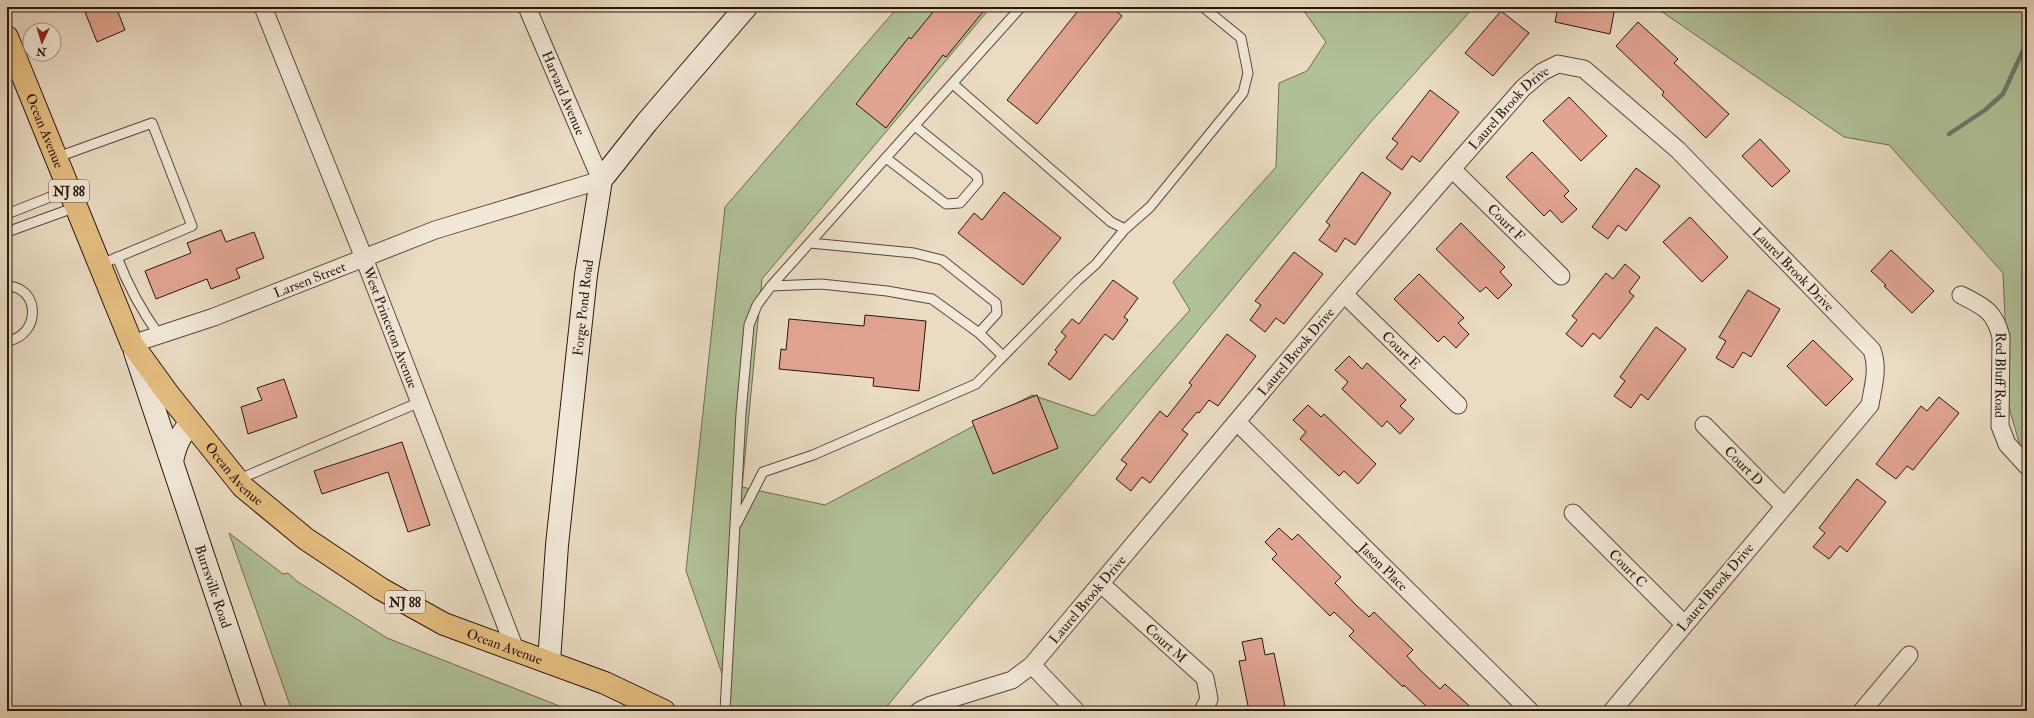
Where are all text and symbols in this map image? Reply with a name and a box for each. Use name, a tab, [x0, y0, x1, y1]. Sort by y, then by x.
north arrow	[22, 22, 62, 62]
text: N	[35, 45, 48, 58]
street label: Harvard Avenue	[538, 49, 589, 138]
street label: Laurel Brook Drive	[1465, 62, 1552, 153]
street label: Ocean Avenue	[22, 91, 68, 171]
road number: NJ 88	[49, 180, 89, 202]
street label: Court F	[1484, 200, 1528, 245]
street label: Laurel Brook Drive	[1749, 224, 1838, 315]
street label: Larsen Street	[271, 258, 349, 302]
street label: Forge Pond Road	[569, 258, 597, 357]
street label: West Princeton Avenue	[359, 264, 422, 391]
street label: Laurel Brook Drive	[1254, 304, 1338, 399]
street label: Court E	[1378, 328, 1424, 373]
street label: Red Bluff Road	[1991, 332, 2009, 418]
street label: Ocean Avenue	[201, 439, 267, 509]
street label: Court D	[1721, 443, 1767, 489]
street label: Jason Place	[1355, 539, 1411, 595]
street label: Laurel Brook Drive	[1673, 540, 1757, 635]
street label: Burrsville Road	[191, 543, 235, 630]
street label: Court C	[1605, 546, 1651, 591]
street label: Laurel Brook Drive	[1046, 552, 1130, 647]
road number: NJ 88	[385, 591, 425, 613]
street label: Court M	[1142, 620, 1191, 667]
street label: Ocean Avenue	[464, 625, 545, 668]

